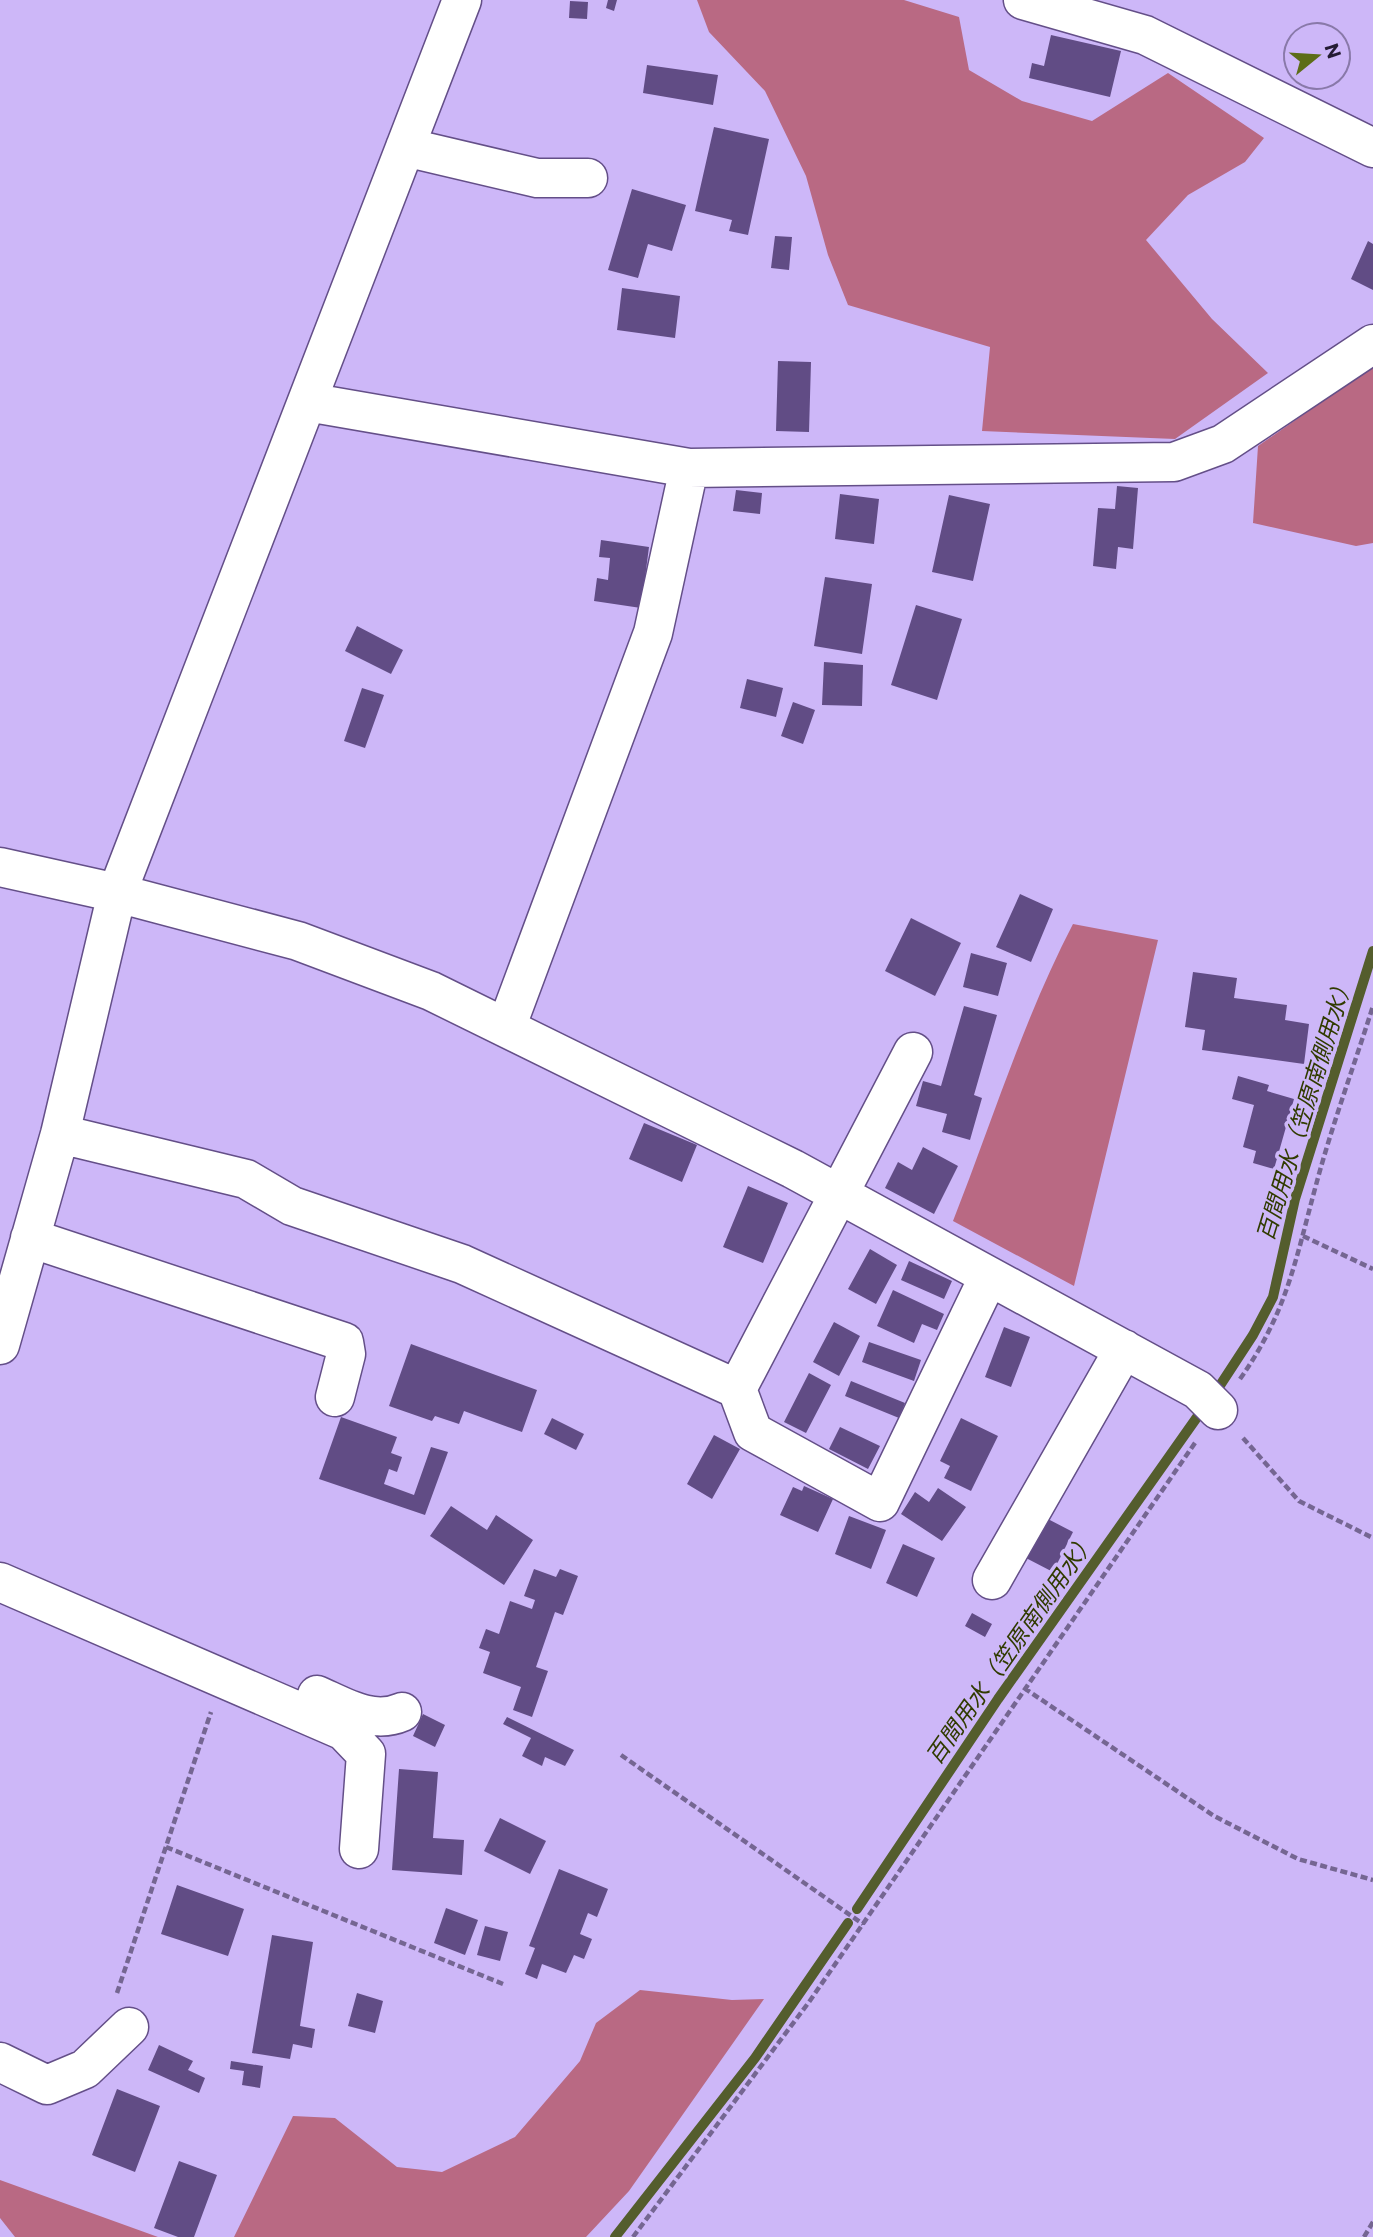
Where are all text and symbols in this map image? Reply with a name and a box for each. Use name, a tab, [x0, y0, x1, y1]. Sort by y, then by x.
north arrow	[1282, 21, 1352, 91]
text: N	[1321, 40, 1347, 61]
water label: 百間用水（笠原南側用水）	[1250, 972, 1358, 1244]
water label: 百間用水（笠原南側用水）	[919, 1527, 1101, 1769]

